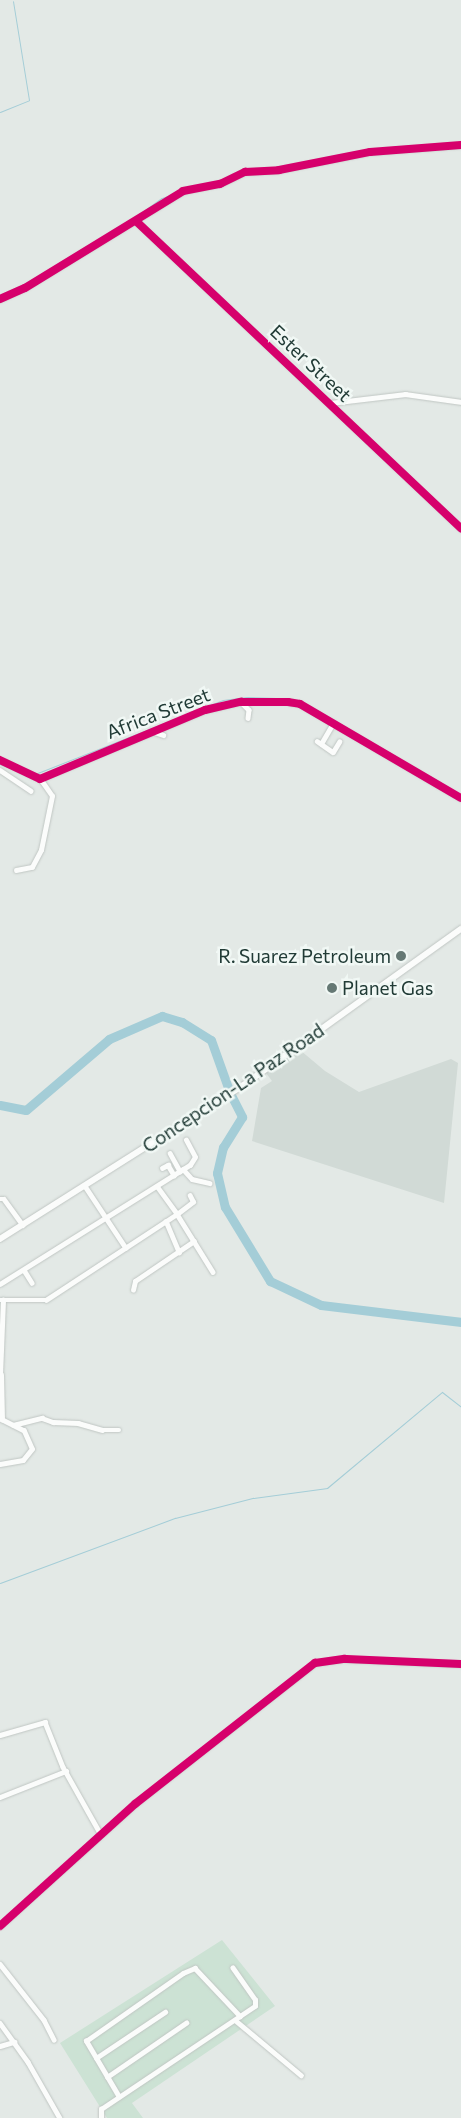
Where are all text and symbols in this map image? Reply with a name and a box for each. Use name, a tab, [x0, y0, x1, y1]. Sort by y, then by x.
street label: Ester Street	[266, 320, 356, 406]
street label: Africa Street	[103, 683, 213, 743]
place label: R. Suarez Petroleum	[218, 945, 391, 967]
marker: R. Suarez Petroleum	[395, 950, 407, 962]
place label: Planet Gas	[342, 977, 433, 999]
marker: Planet Gas	[326, 982, 338, 994]
street label: Concepcion-La Paz Road	[138, 1019, 328, 1157]

